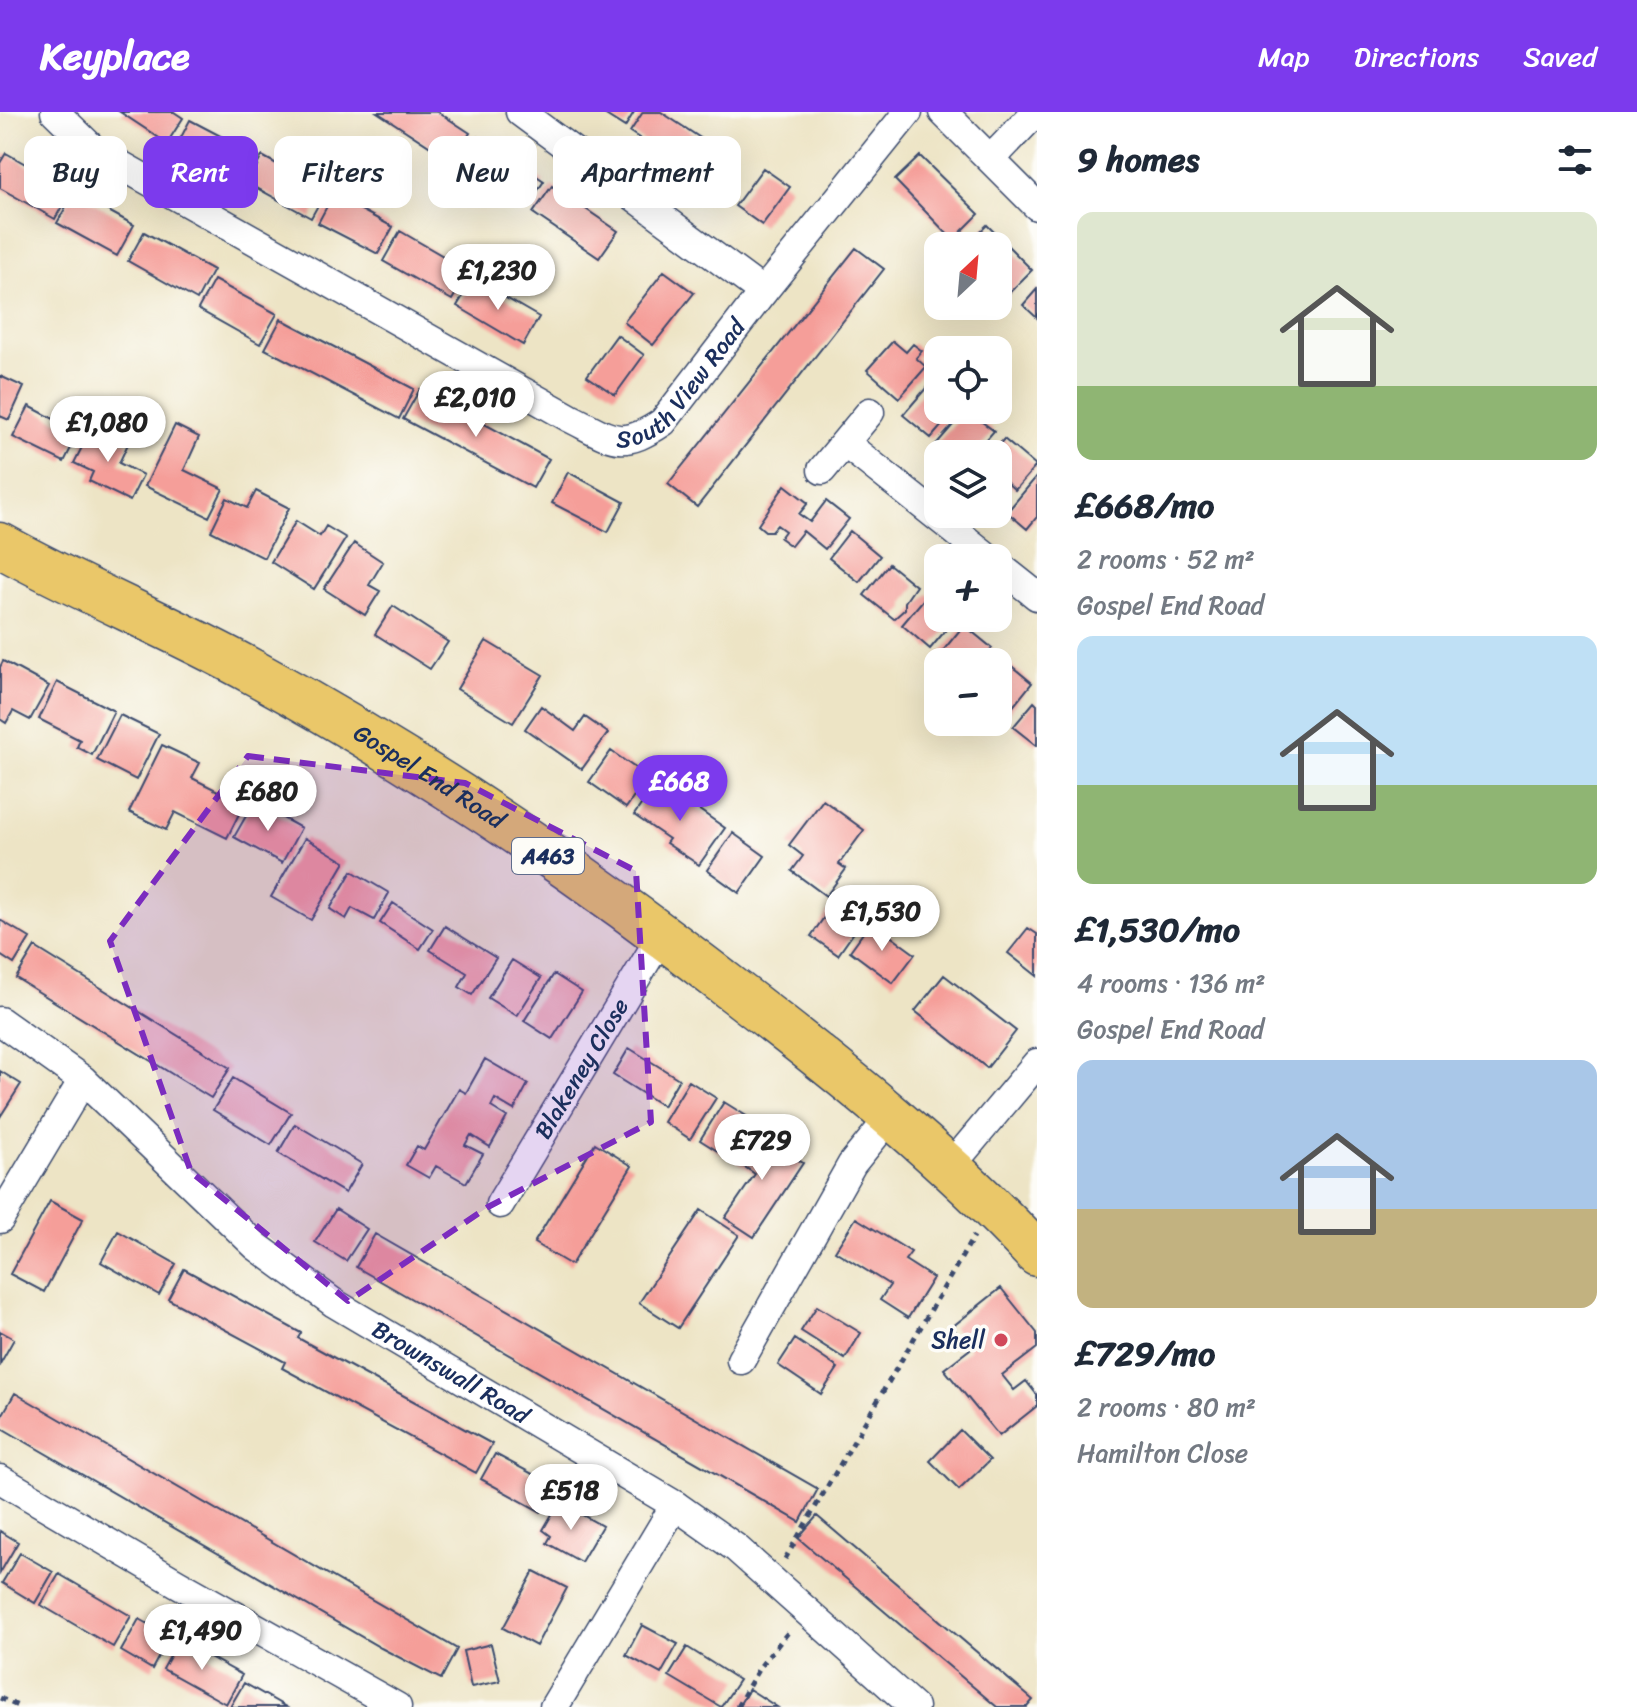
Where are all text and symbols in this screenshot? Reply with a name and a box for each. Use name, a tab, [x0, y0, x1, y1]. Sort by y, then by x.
text: Keyplace	[40, 23, 190, 90]
text: Map	[1258, 32, 1310, 81]
text: Directions	[1354, 32, 1479, 81]
text: Saved	[1523, 32, 1597, 81]
text: 9 homes	[1077, 130, 1199, 190]
chip: Buy	[24, 136, 127, 208]
chip: Rent	[143, 136, 258, 208]
chip: Filters	[274, 136, 412, 208]
chip: New	[428, 136, 537, 208]
chip: Apartment	[553, 136, 741, 208]
icon: filters	[1553, 138, 1597, 182]
north arrow	[924, 232, 1012, 320]
map controls	[924, 232, 1012, 736]
pin: £1,230	[433, 244, 563, 312]
text: £1,230	[459, 247, 537, 293]
icon: home	[1265, 264, 1409, 408]
street label: South View Road	[615, 307, 758, 461]
button: locate	[924, 336, 1012, 424]
pin: £2,010	[411, 371, 541, 439]
text: £2,010	[436, 374, 516, 420]
pin: £1,080	[43, 396, 173, 464]
text: £1,080	[68, 399, 148, 445]
button: layers	[924, 440, 1012, 528]
text: £668/mo	[1077, 476, 1214, 536]
text: 2 rooms · 52 m²	[1077, 536, 1255, 582]
button: +	[924, 544, 1012, 632]
text: Gospel End Road	[1077, 582, 1264, 628]
button: −	[924, 648, 1012, 736]
icon: home	[1265, 688, 1409, 832]
street label: Gospel End Road	[345, 712, 515, 841]
pin: £668	[633, 755, 727, 823]
text: £668	[651, 758, 710, 804]
pin: £680	[221, 765, 315, 833]
text: £680	[238, 768, 298, 814]
road number: A463	[512, 838, 584, 874]
pin: £1,530	[817, 885, 947, 953]
text: £1,530	[843, 888, 921, 934]
text: £1,530/mo	[1077, 900, 1240, 960]
text: 4 rooms · 136 m²	[1077, 960, 1265, 1006]
street label: Blakeney Close	[523, 990, 640, 1147]
text: Gospel End Road	[1077, 1006, 1264, 1052]
icon: home	[1265, 1112, 1409, 1256]
pin: £729	[715, 1114, 809, 1182]
text: £729	[732, 1117, 792, 1163]
street label: Brownswall Road	[364, 1309, 539, 1436]
place label: Shell	[931, 1319, 986, 1361]
text: £729/mo	[1077, 1324, 1215, 1384]
marker: Shell	[992, 1331, 1010, 1349]
text: 2 rooms · 80 m²	[1077, 1384, 1256, 1430]
text: Hamilton Close	[1077, 1430, 1248, 1476]
pin: £518	[524, 1464, 618, 1532]
text: £518	[543, 1467, 599, 1513]
pin: £1,490	[137, 1604, 267, 1672]
text: £1,490	[162, 1607, 242, 1653]

